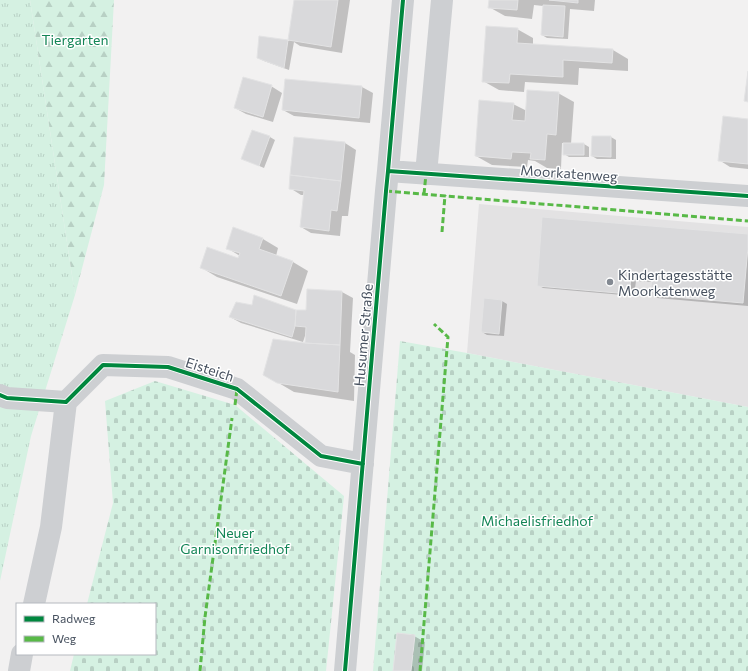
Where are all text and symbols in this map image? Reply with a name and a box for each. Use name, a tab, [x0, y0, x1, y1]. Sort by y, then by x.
park label: Tiergarten	[42, 31, 109, 48]
street label: Moorkatenweg	[520, 161, 619, 185]
place label: Kindertagesstätte Moorkatenweg	[618, 266, 732, 299]
marker: Kindertagesstätte Moorkatenweg	[605, 277, 615, 287]
street label: Husumer Straße	[350, 283, 376, 387]
street label: Eisteich	[184, 353, 236, 385]
park label: Michaelisfriedhof	[481, 512, 594, 529]
park label: Neuer Garnisonfriedhof	[180, 524, 290, 557]
legend	[16, 603, 156, 655]
text: Radweg	[52, 611, 96, 625]
text: Weg	[52, 631, 77, 645]

